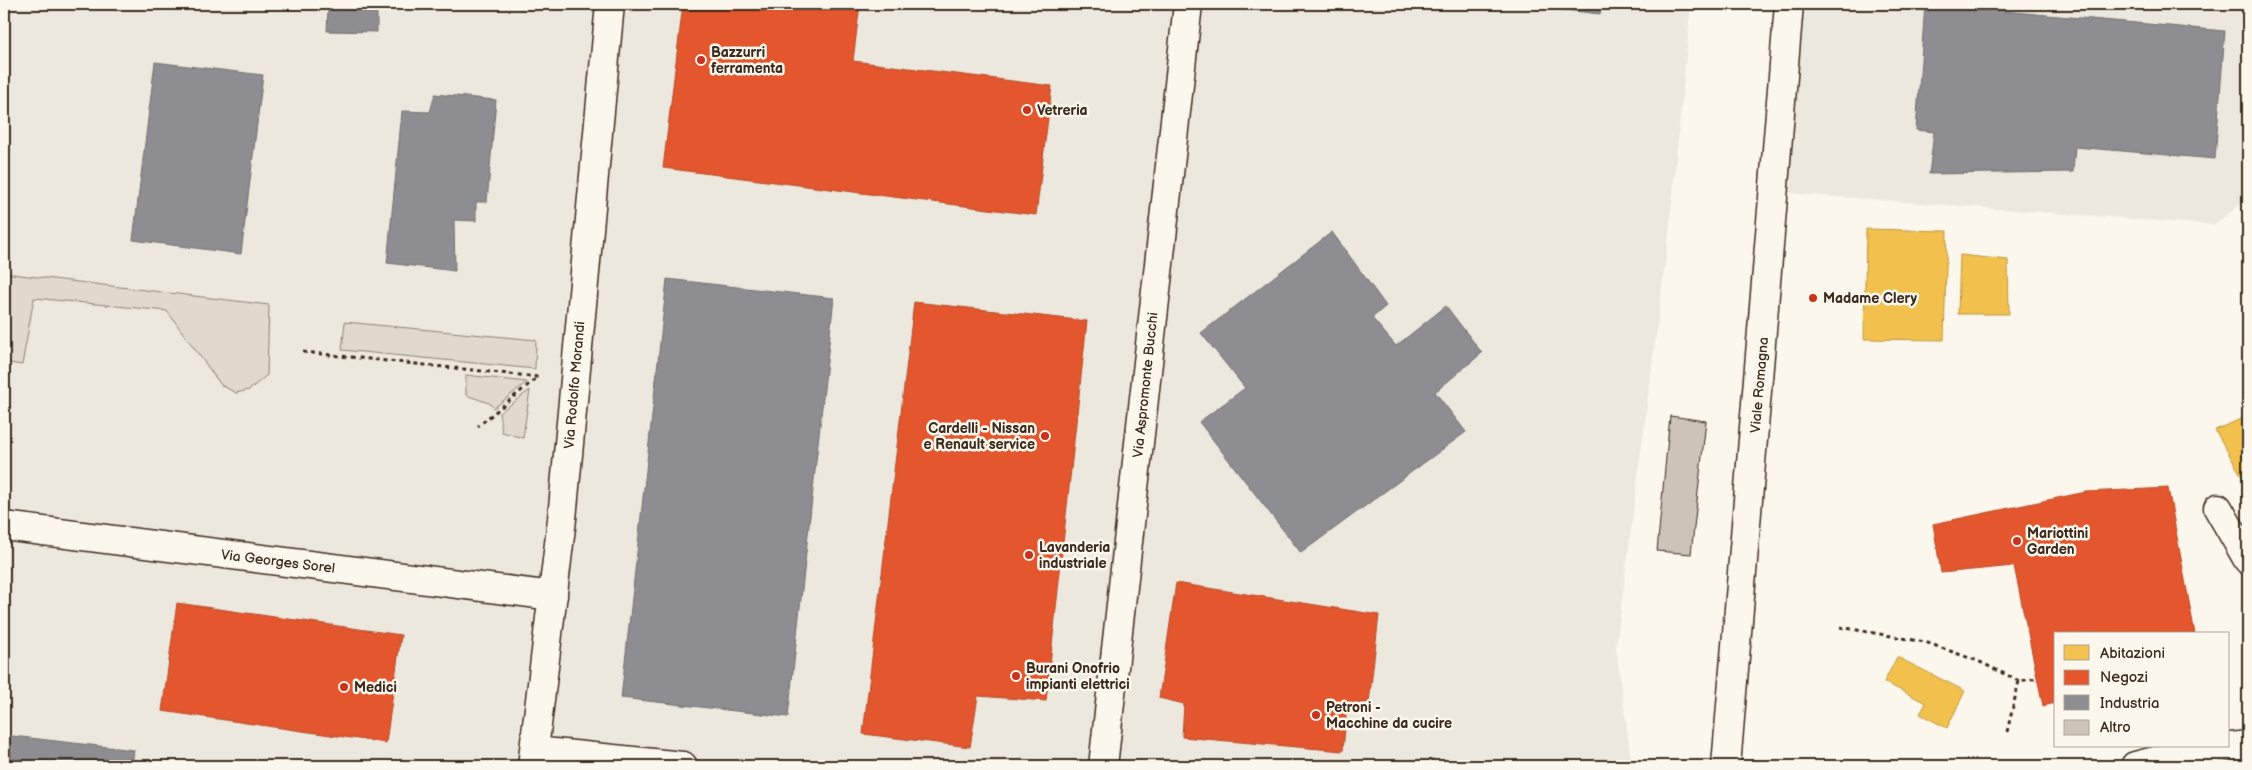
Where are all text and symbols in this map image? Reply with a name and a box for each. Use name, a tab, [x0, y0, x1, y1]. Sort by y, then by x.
place label: Bazzurri ferramenta	[711, 44, 783, 77]
marker: Bazzurri ferramenta	[695, 54, 707, 66]
place label: Vetreria	[1037, 102, 1088, 119]
marker: Vetreria	[1021, 104, 1033, 116]
place label: Madame Clery	[1823, 290, 1917, 307]
marker: Madame Clery	[1807, 292, 1819, 304]
street label: Via Aspromonte Bucchi	[1129, 311, 1162, 459]
street label: Via Rodolfo Morandi	[560, 320, 589, 450]
street label: Viale Romagna	[1747, 336, 1772, 434]
place label: Cardelli - Nissan e Renault service	[924, 420, 1035, 453]
marker: Cardelli - Nissan e Renault service	[1039, 430, 1051, 442]
place label: Mariottini Garden	[2027, 525, 2088, 558]
marker: Mariottini Garden	[2011, 535, 2023, 547]
place label: Lavanderia industriale	[1039, 539, 1110, 572]
street label: Via Georges Sorel	[220, 546, 336, 577]
marker: Lavanderia industriale	[1023, 549, 1035, 561]
legend	[2054, 632, 2230, 748]
text: Abitazioni	[2100, 644, 2165, 663]
place label: Burani Onofrio impianti elettrici	[1026, 660, 1130, 693]
text: Negozi	[2100, 668, 2148, 687]
marker: Burani Onofrio impianti elettrici	[1010, 670, 1022, 682]
place label: Medici	[354, 679, 397, 696]
marker: Medici	[338, 681, 350, 693]
text: Industria	[2100, 694, 2160, 713]
place label: Petroni - Macchine da cucire	[1326, 699, 1452, 732]
marker: Petroni - Macchine da cucire	[1310, 709, 1322, 721]
text: Altro	[2100, 718, 2131, 737]

